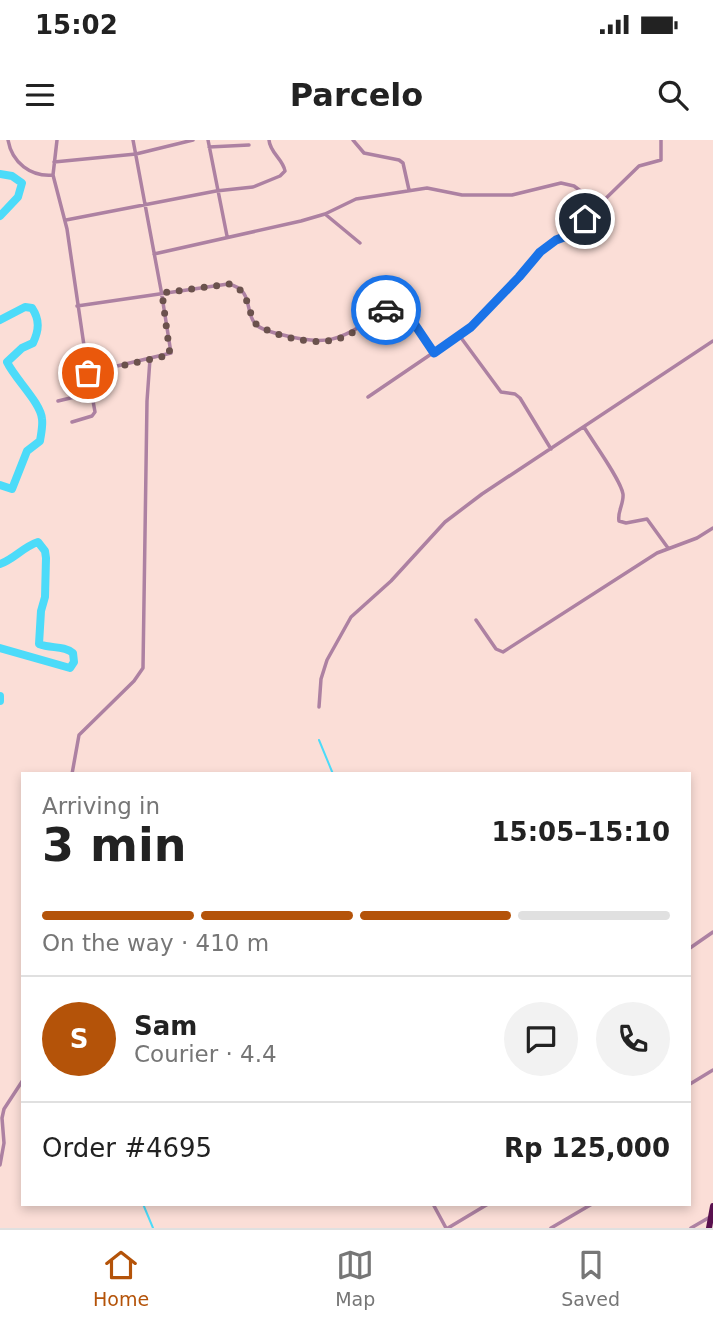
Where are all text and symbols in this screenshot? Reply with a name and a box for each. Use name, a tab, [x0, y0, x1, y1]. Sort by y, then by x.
text: 15:02	[35, 10, 118, 40]
icon: menu	[21, 76, 59, 114]
text: Parcelo	[290, 76, 423, 114]
icon: search	[654, 76, 692, 114]
pin	[555, 189, 615, 249]
icon: home	[566, 200, 604, 238]
courier	[351, 275, 421, 345]
icon: car	[367, 291, 405, 329]
pin	[58, 343, 118, 403]
icon: bag	[69, 354, 107, 392]
text: Arriving in	[42, 793, 160, 819]
text: 15:05–15:10	[491, 817, 670, 847]
text: 3 min	[42, 818, 186, 872]
text: On the way · 410 m	[42, 930, 269, 956]
button: chat	[504, 1002, 578, 1076]
button: phone	[596, 1002, 670, 1076]
text: Sam	[134, 1011, 197, 1041]
text: S	[70, 1024, 88, 1054]
text: Courier · 4.4	[134, 1041, 277, 1067]
text: Order #4695	[42, 1133, 212, 1163]
text: Rp 125,000	[504, 1133, 670, 1163]
tab: Home	[93, 1246, 149, 1310]
tab: Map	[335, 1246, 375, 1310]
tab: Saved	[561, 1246, 620, 1310]

